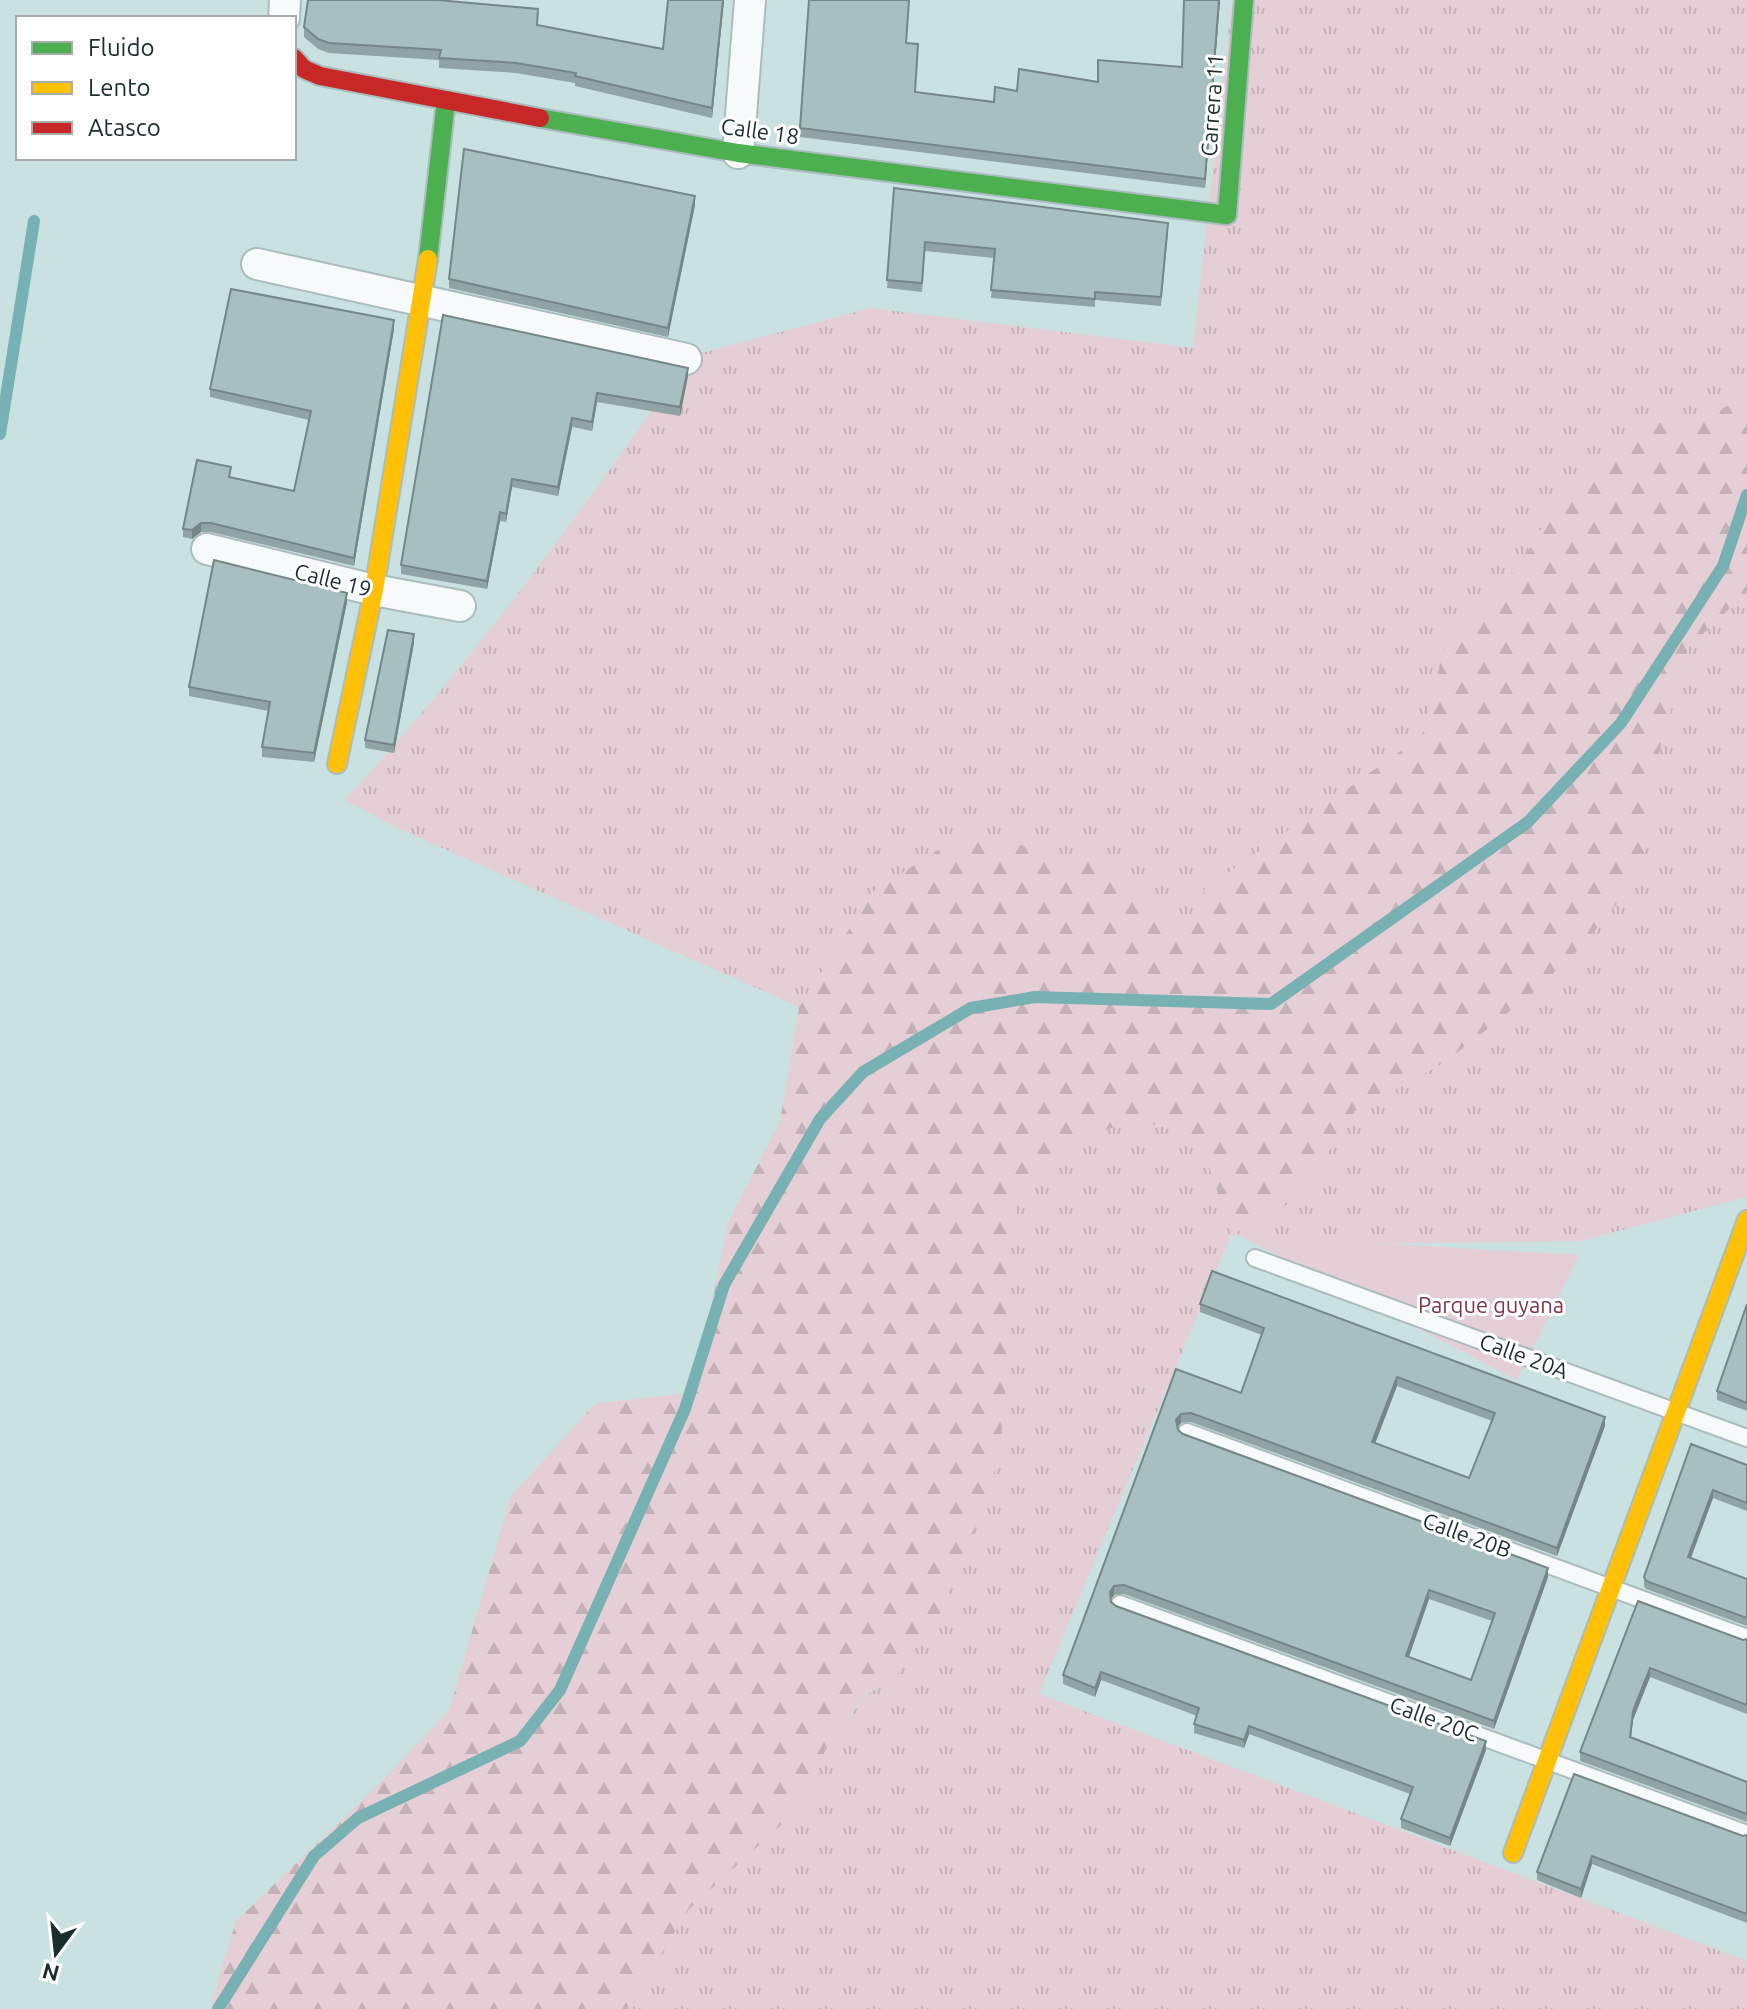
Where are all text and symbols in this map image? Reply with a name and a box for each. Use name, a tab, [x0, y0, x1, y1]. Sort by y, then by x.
legend	[16, 16, 296, 160]
text: Fluido	[88, 34, 155, 61]
street label: Carrera 11	[1195, 53, 1228, 157]
text: Lento	[88, 74, 151, 101]
street label: Calle 18	[720, 113, 801, 148]
text: Atasco	[88, 114, 161, 141]
street label: Calle 19	[292, 558, 374, 601]
park label: Parque guyana	[1418, 1292, 1564, 1317]
street label: Calle 20A	[1476, 1328, 1573, 1383]
street label: Calle 20B	[1420, 1507, 1515, 1562]
street label: Calle 20C	[1387, 1691, 1482, 1746]
north arrow	[16, 1913, 96, 1993]
text: N	[40, 1959, 62, 1987]

